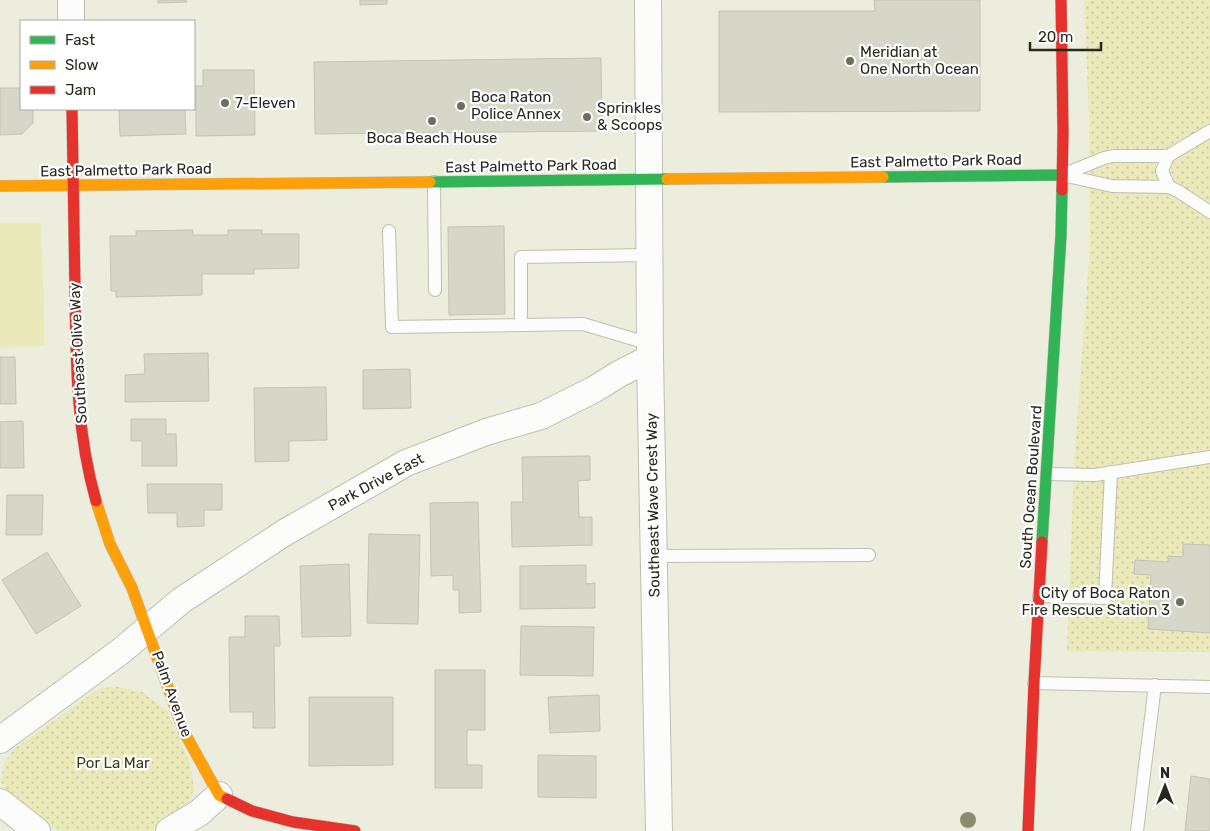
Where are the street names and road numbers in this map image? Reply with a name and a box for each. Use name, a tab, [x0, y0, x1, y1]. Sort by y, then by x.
street label: East Palmetto Park Road	[850, 151, 1022, 171]
street label: East Palmetto Park Road	[445, 156, 617, 176]
street label: East Palmetto Park Road	[40, 160, 212, 180]
street label: Southeast Olive Way	[65, 282, 91, 424]
street label: South Ocean Boulevard	[1016, 405, 1046, 569]
street label: Southeast Wave Crest Way	[642, 413, 664, 597]
street label: Park Drive East	[325, 449, 427, 515]
street label: Palm Avenue	[148, 648, 196, 740]

